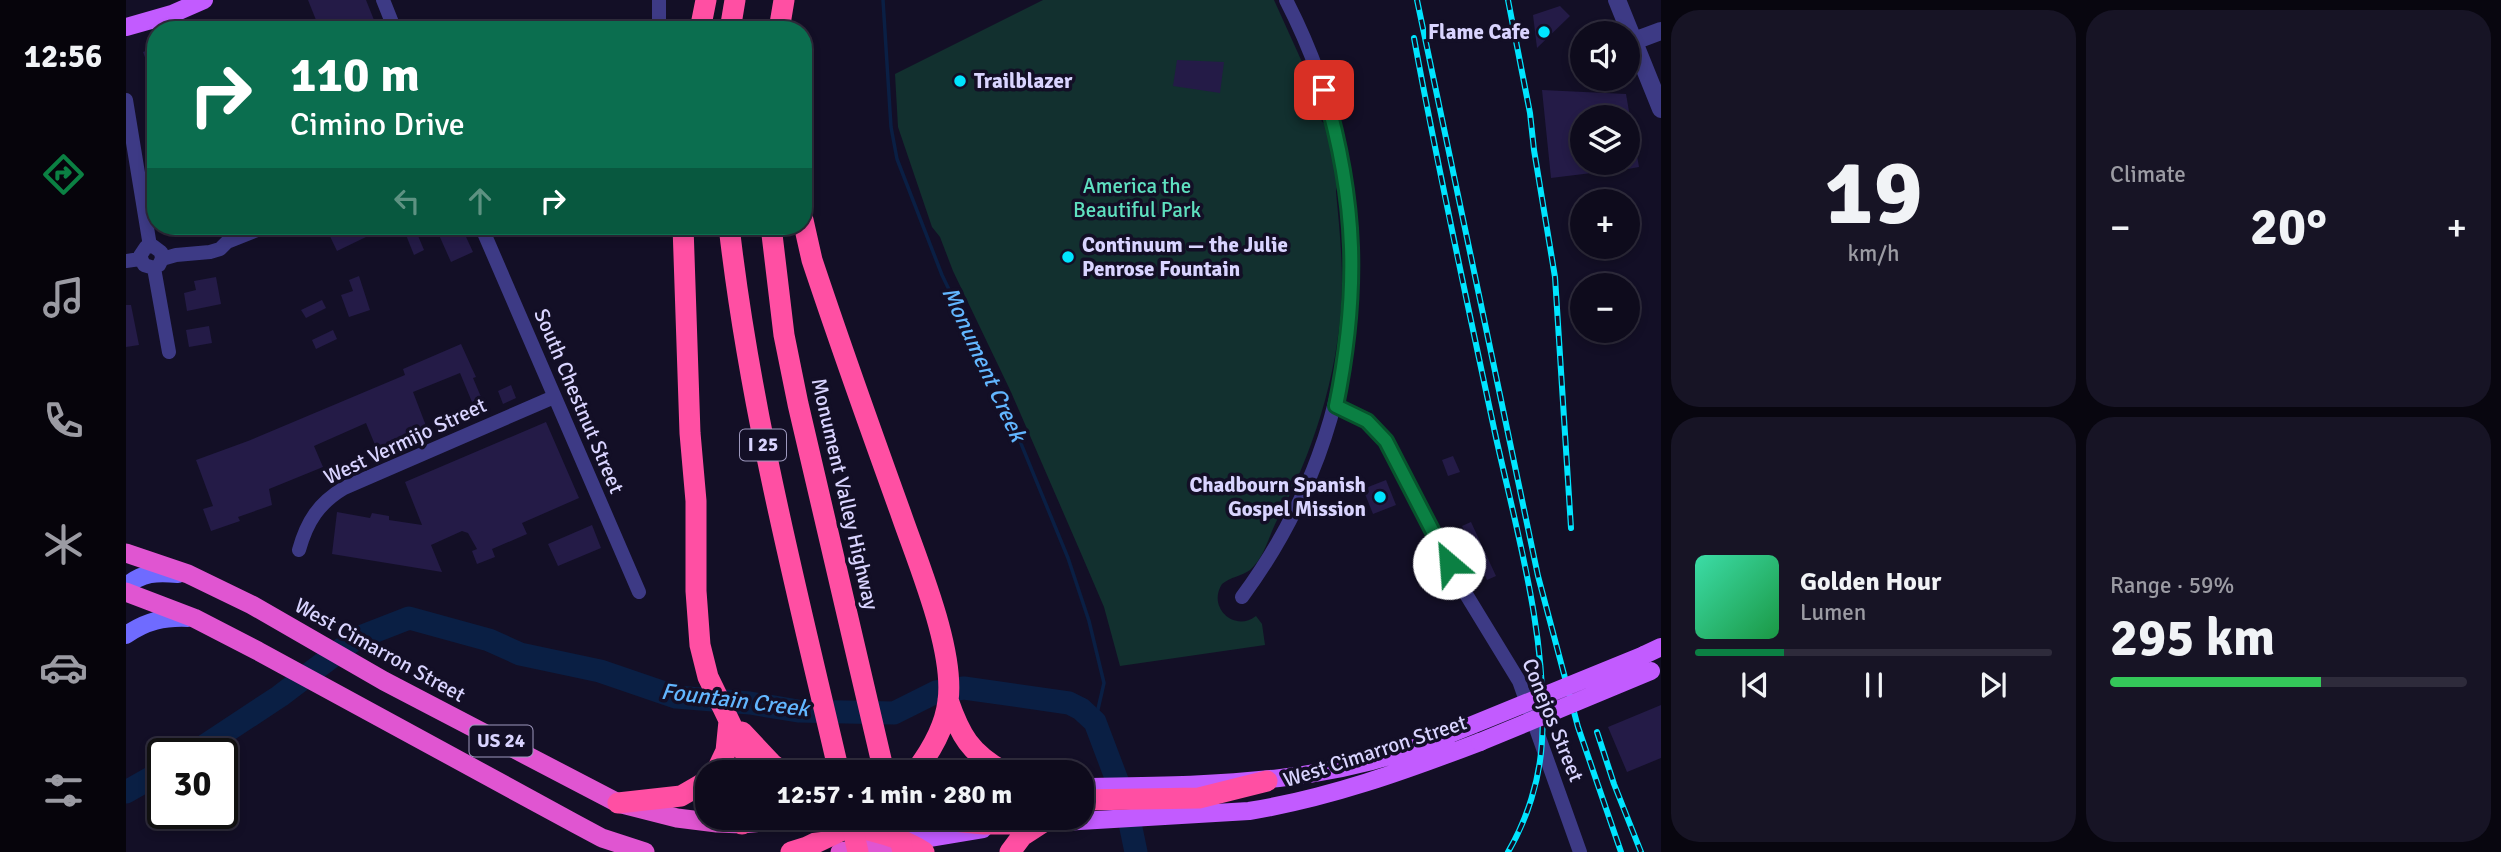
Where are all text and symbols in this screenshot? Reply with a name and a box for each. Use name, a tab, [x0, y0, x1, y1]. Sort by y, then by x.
place label: Flame Cafe	[1428, 19, 1530, 45]
map controls	[1570, 21, 1640, 343]
button: sound	[1570, 21, 1640, 91]
marker: Flame Cafe	[1536, 24, 1552, 40]
text: 12:56	[24, 37, 102, 76]
text: 110 m	[290, 45, 420, 105]
icon: right	[175, 49, 266, 140]
pin	[1294, 60, 1354, 120]
place label: Trailblazer	[974, 68, 1073, 94]
icon: arrive	[1305, 71, 1343, 109]
marker: Trailblazer	[952, 73, 968, 89]
text: Cimino Drive	[290, 105, 465, 144]
button: layers	[1570, 105, 1640, 175]
text: 19	[1824, 137, 1923, 250]
icon: directions	[39, 150, 88, 199]
text: Climate	[2110, 160, 2186, 189]
park label: America the Beautiful Park	[1073, 173, 1202, 223]
icon: left	[388, 182, 426, 220]
icon: ahead	[461, 182, 499, 220]
icon: right	[534, 182, 572, 220]
button: +	[1570, 189, 1640, 259]
text: 20°	[2250, 195, 2327, 259]
text: −	[2110, 204, 2131, 251]
text: +	[2446, 204, 2467, 251]
place label: Continuum — the Julie Penrose Fountain	[1082, 232, 1288, 282]
text: km/h	[1847, 239, 1900, 268]
marker: Continuum — the Julie Penrose Fountain	[1060, 249, 1076, 265]
icon: music	[39, 273, 88, 322]
button: −	[1570, 273, 1640, 343]
water label: Monument Creek	[935, 282, 1034, 448]
street label: South Chestnut Street	[528, 305, 630, 497]
street label: Monument Valley Highway	[806, 376, 884, 613]
street label: West Vermijo Street	[320, 392, 490, 490]
icon: phone	[39, 396, 88, 445]
road number: I 25	[740, 430, 786, 460]
place label: Chadbourn Spanish Gospel Mission	[1189, 472, 1366, 522]
marker: Chadbourn Spanish Gospel Mission	[1372, 489, 1388, 505]
icon: climate	[39, 520, 88, 569]
position arrow	[1412, 526, 1486, 600]
text: Golden Hour	[1800, 566, 1941, 598]
text: Range · 59%	[2110, 571, 2234, 600]
street label: West Cimarron Street	[290, 592, 470, 708]
text: Lumen	[1800, 598, 1866, 627]
text: 295 km	[2110, 606, 2275, 670]
icon: car	[39, 643, 88, 692]
street label: Conejos Street	[1516, 655, 1590, 785]
icon: previous	[1736, 666, 1774, 704]
icon: pause	[1855, 666, 1893, 704]
icon: next	[1974, 666, 2012, 704]
water label: Fountain Creek	[660, 677, 813, 724]
street label: West Cimarron Street	[1280, 709, 1470, 793]
road number: US 24	[470, 726, 532, 756]
speed limit sign: 30	[147, 738, 238, 829]
icon: filters	[39, 766, 88, 815]
text: 12:57 · 1 min · 280 m	[777, 779, 1012, 811]

